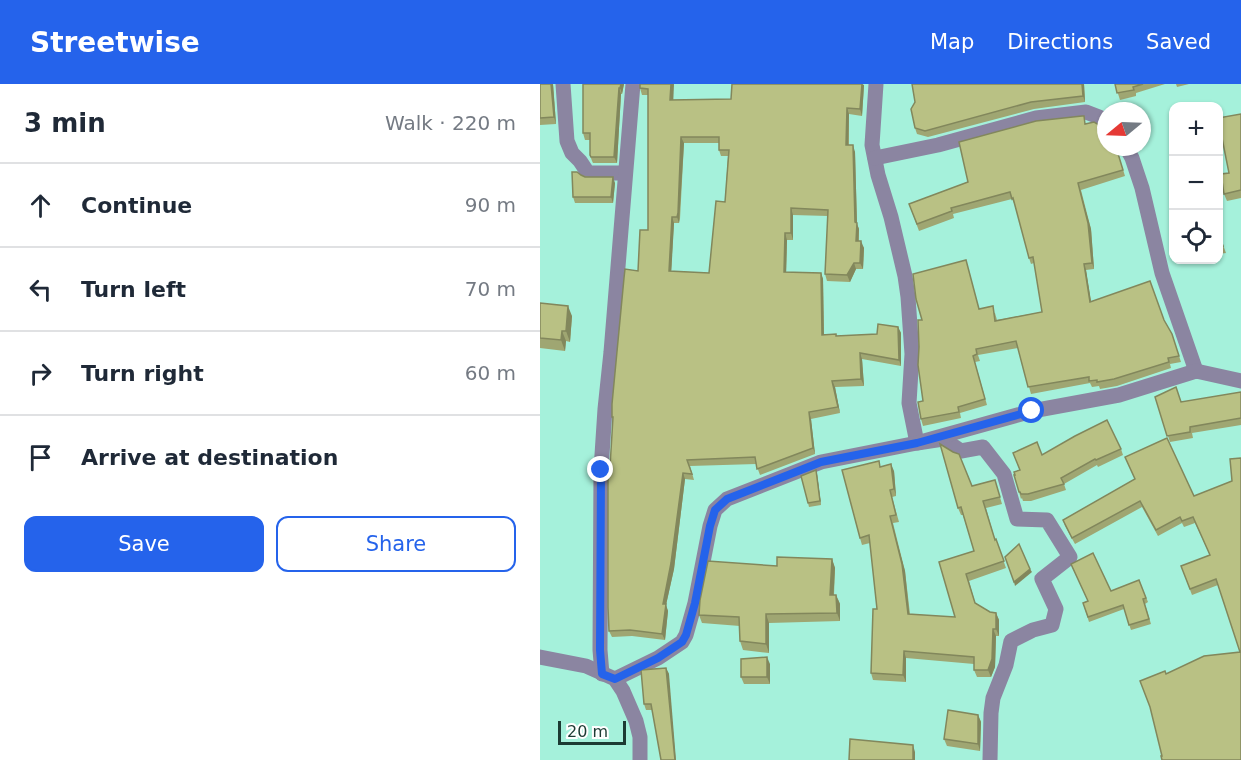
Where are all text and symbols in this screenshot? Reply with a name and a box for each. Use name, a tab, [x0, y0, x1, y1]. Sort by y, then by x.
text: Streetwise	[30, 26, 200, 59]
text: Map	[930, 30, 974, 54]
text: Directions	[1007, 30, 1113, 54]
text: Saved	[1146, 30, 1211, 54]
north arrow	[1097, 102, 1151, 156]
map controls	[1169, 102, 1223, 264]
button: +	[1169, 102, 1223, 156]
text: 3 min	[24, 108, 106, 138]
text: Walk · 220 m	[385, 111, 516, 135]
button: −	[1169, 156, 1223, 210]
icon: ahead	[24, 189, 57, 222]
text: Continue	[81, 193, 192, 218]
text: 90 m	[465, 193, 516, 217]
button: locate	[1169, 210, 1223, 264]
icon: left	[24, 273, 57, 306]
text: Turn left	[81, 277, 186, 302]
text: 70 m	[465, 277, 516, 301]
icon: right	[24, 357, 57, 390]
text: Turn right	[81, 361, 204, 386]
text: 60 m	[465, 361, 516, 385]
route start	[1018, 397, 1044, 423]
icon: arrive	[24, 441, 57, 474]
text: Arrive at destination	[81, 445, 338, 470]
route end	[587, 456, 613, 482]
button: Save	[24, 516, 264, 572]
button: Share	[276, 516, 516, 572]
scale bar	[558, 718, 626, 746]
text: 20 m	[567, 722, 608, 741]

